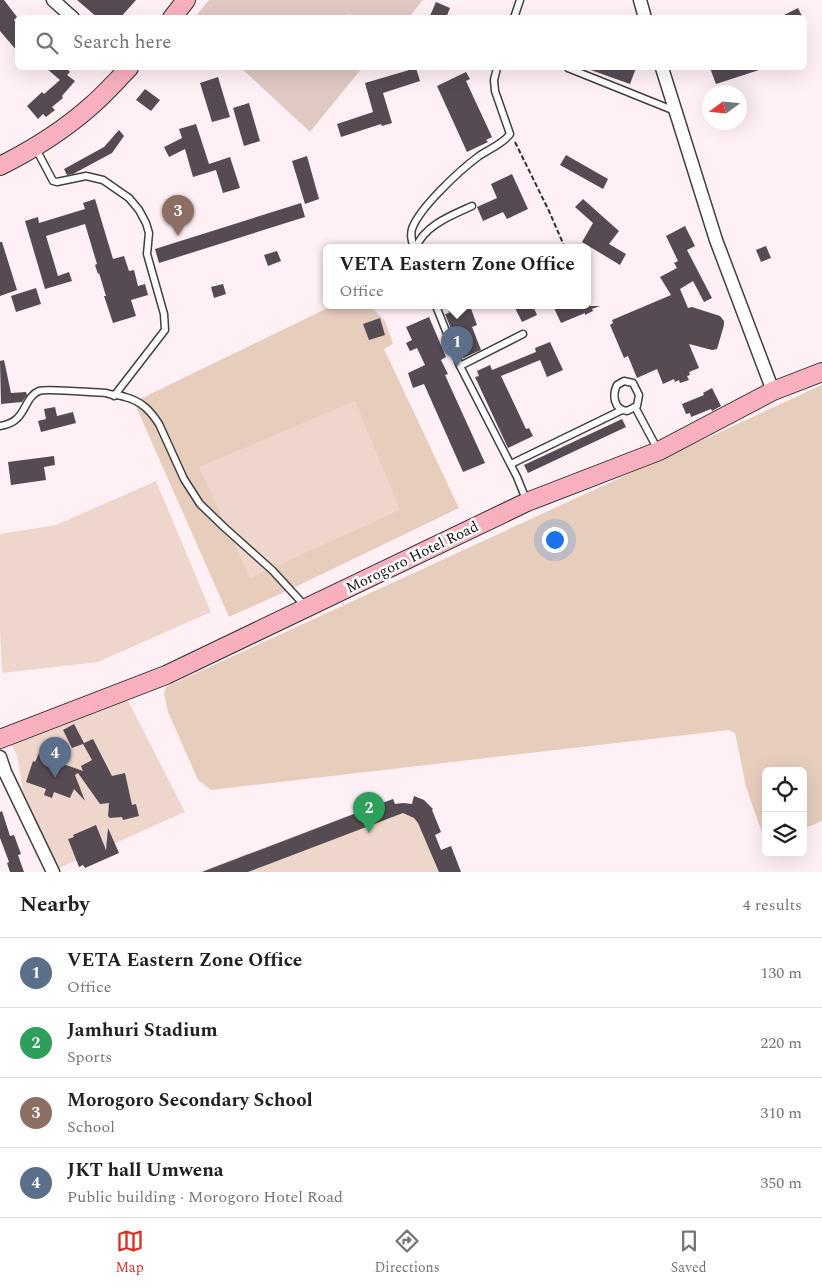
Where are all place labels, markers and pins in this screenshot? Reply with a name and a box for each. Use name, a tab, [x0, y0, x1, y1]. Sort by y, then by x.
pin: 3	[162, 195, 194, 236]
pin: 1	[441, 326, 473, 367]
pin: 4	[39, 737, 71, 778]
pin: 2	[353, 792, 385, 833]

